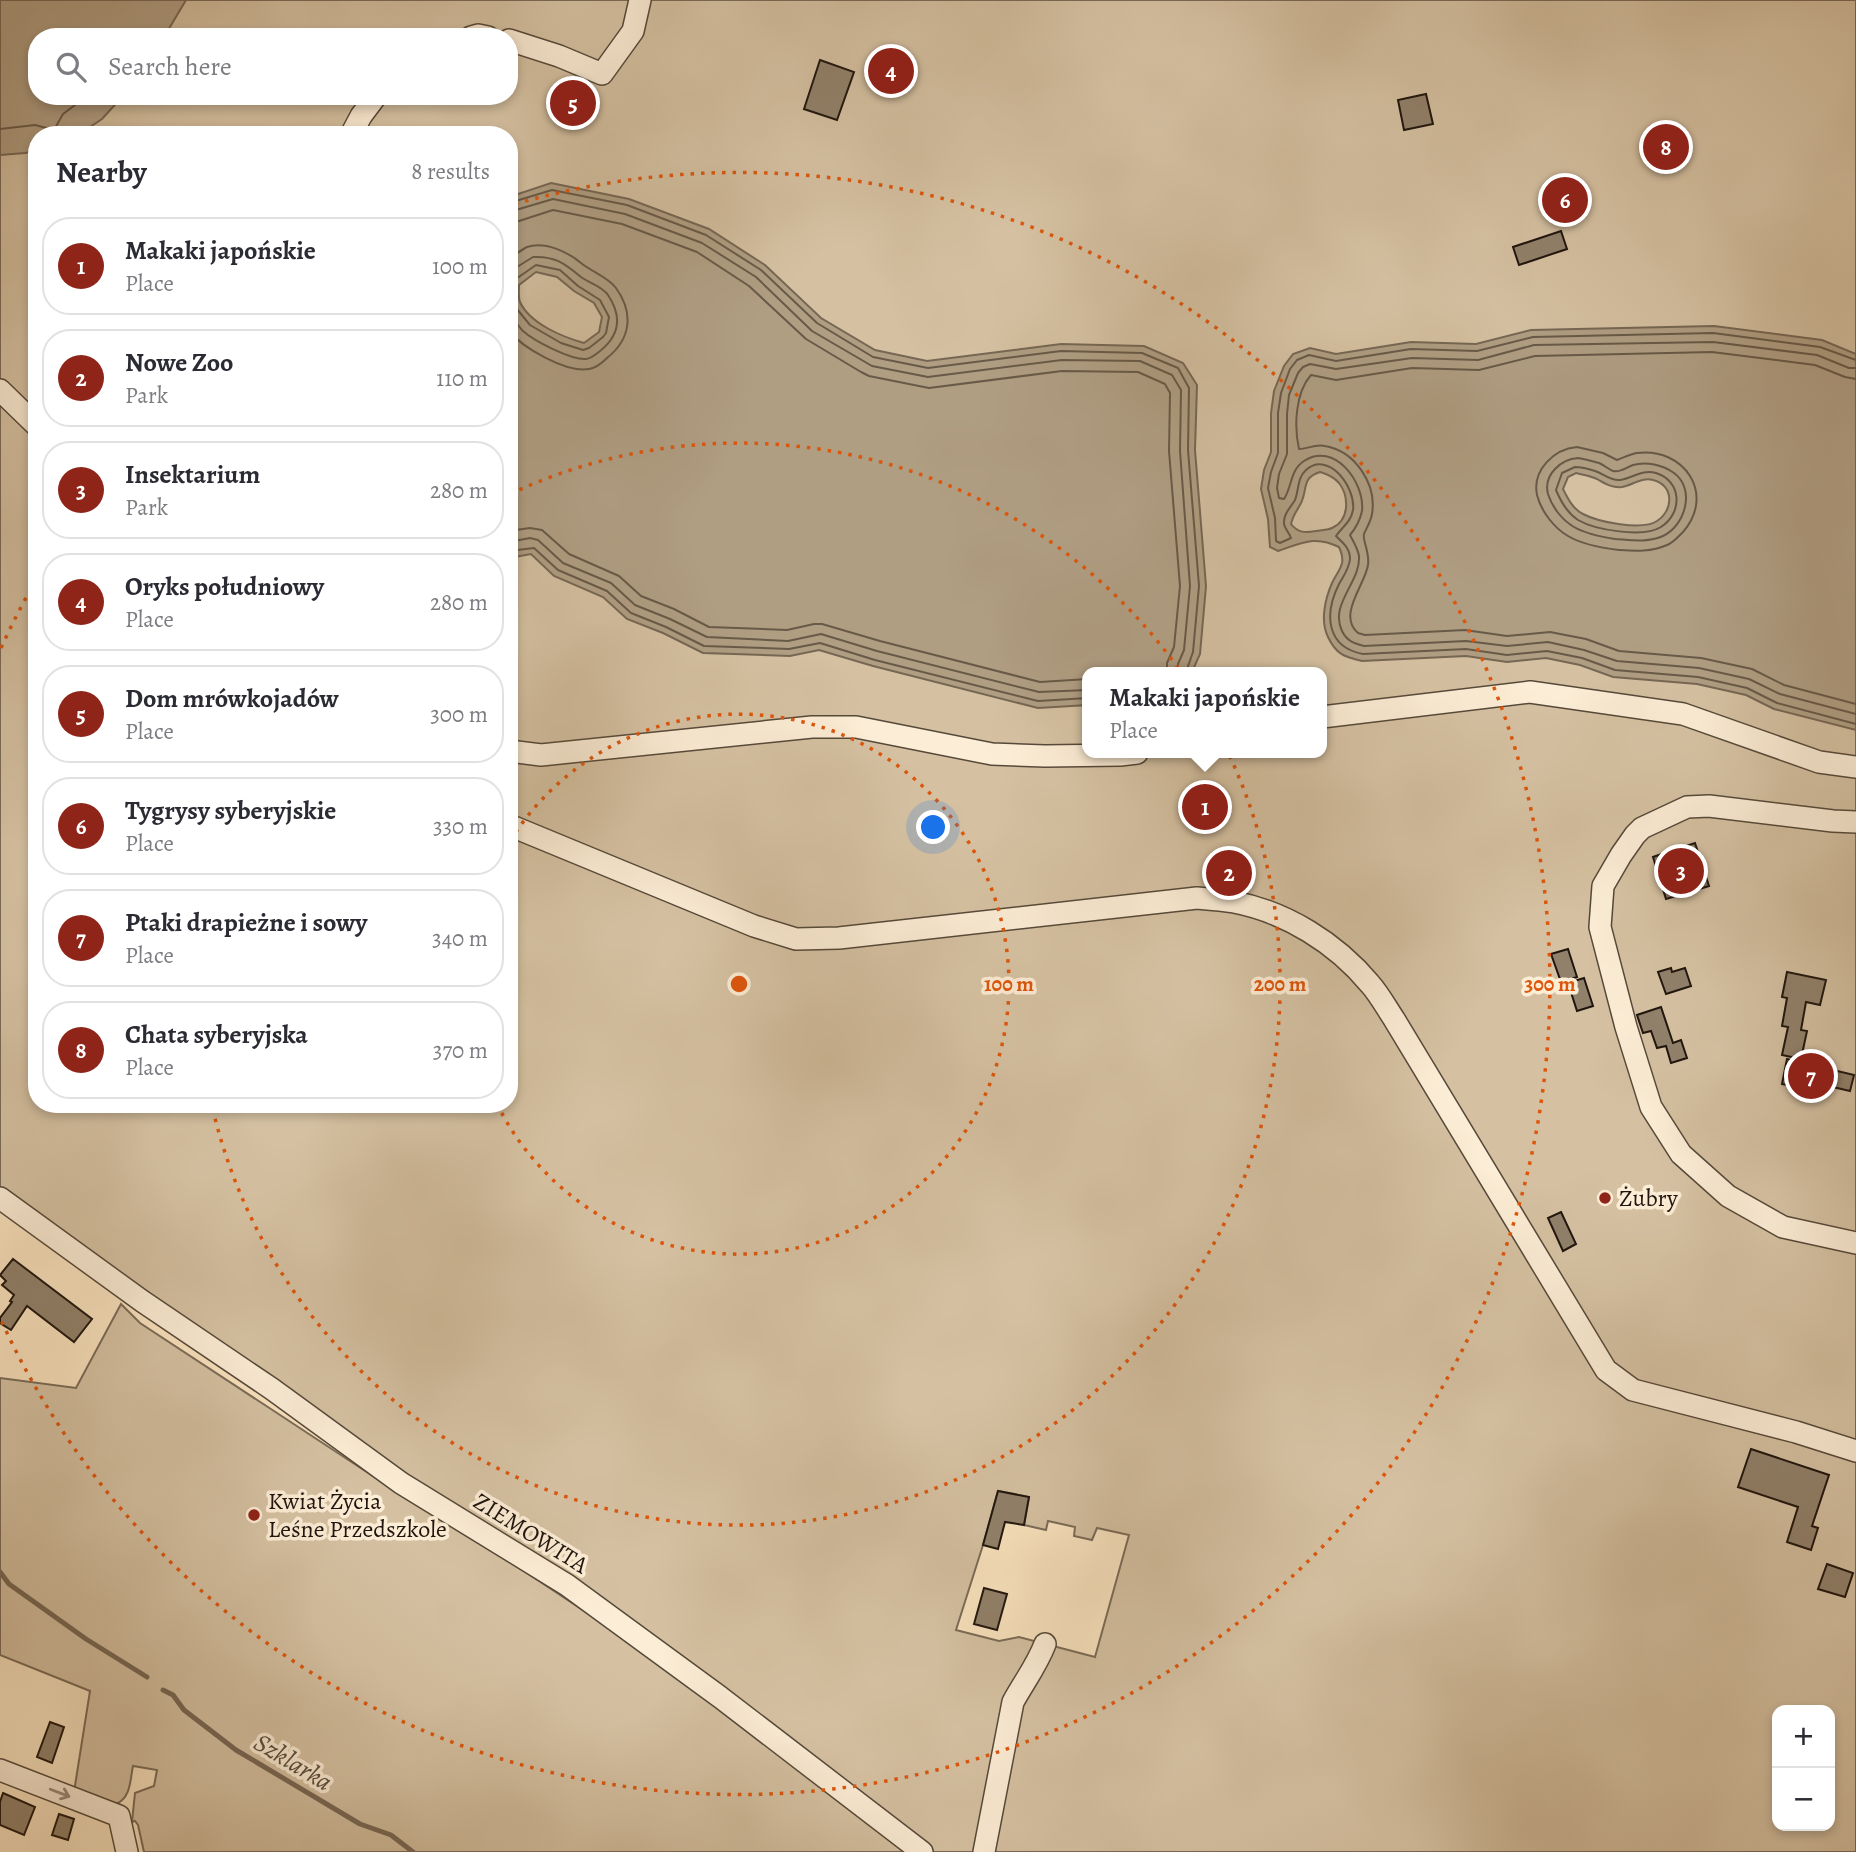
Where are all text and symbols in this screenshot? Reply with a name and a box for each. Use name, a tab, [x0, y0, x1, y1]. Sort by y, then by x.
search box	[28, 28, 518, 105]
pin: 4	[868, 45, 914, 97]
icon: search	[52, 48, 90, 86]
text: Search here	[108, 49, 232, 84]
pin: 5	[550, 77, 596, 129]
pin: 8	[1643, 121, 1689, 173]
text: Nearby	[56, 152, 147, 192]
text: 8 results	[411, 156, 490, 187]
pin: 6	[1542, 174, 1588, 226]
text: Makaki japońskie	[125, 233, 316, 268]
text: 1	[77, 251, 85, 282]
text: 100 m	[432, 251, 488, 282]
text: Place	[125, 268, 174, 299]
text: Nowe Zoo	[125, 345, 233, 380]
text: 2	[75, 363, 87, 394]
text: 110 m	[436, 363, 488, 394]
text: Park	[125, 380, 168, 411]
text: Insektarium	[125, 457, 260, 492]
text: 3	[76, 475, 86, 506]
text: 280 m	[430, 475, 488, 506]
text: Park	[125, 492, 168, 523]
text: Oryks południowy	[125, 569, 324, 604]
text: 4	[76, 587, 86, 618]
text: 280 m	[430, 587, 488, 618]
text: Place	[125, 604, 174, 635]
popup	[1082, 667, 1327, 758]
text: Makaki japońskie	[1109, 680, 1300, 715]
text: Dom mrówkojadów	[125, 681, 339, 716]
text: 5	[76, 699, 86, 730]
text: 300 m	[430, 699, 488, 730]
text: Place	[1109, 715, 1158, 746]
text: Place	[125, 716, 174, 747]
pin: 1	[1182, 781, 1228, 833]
text: Tygrysy syberyjskie	[125, 793, 336, 828]
your location	[916, 810, 950, 844]
text: 6	[76, 811, 86, 842]
text: 330 m	[433, 811, 488, 842]
text: Place	[125, 828, 174, 859]
pin: 3	[1658, 845, 1704, 897]
pin: 2	[1206, 847, 1252, 899]
text: Ptaki drapieżne i sowy	[125, 905, 367, 940]
text: 7	[76, 923, 86, 954]
text: 340 m	[432, 923, 488, 954]
text: Place	[125, 940, 174, 971]
text: 100 m	[984, 970, 1034, 998]
text: 200 m	[1254, 970, 1307, 998]
text: 300 m	[1524, 970, 1576, 998]
centre of rings	[727, 972, 751, 996]
text: Chata syberyjska	[125, 1017, 308, 1052]
text: 8	[75, 1035, 87, 1066]
text: 370 m	[433, 1035, 488, 1066]
pin: 7	[1788, 1050, 1834, 1102]
text: Place	[125, 1052, 174, 1083]
place label: Żubry	[1619, 1182, 1678, 1214]
marker: Żubry	[1597, 1190, 1613, 1206]
place label: Kwiat Życia Leśne Przedszkole	[268, 1485, 447, 1545]
street label: ZIEMOWITA	[468, 1485, 595, 1581]
marker: Kwiat Życia Leśne Przedszkole	[246, 1507, 262, 1523]
map controls	[1772, 1705, 1835, 1831]
button: +	[1772, 1705, 1835, 1768]
water label: Szklarka	[247, 1725, 339, 1799]
button: −	[1772, 1768, 1835, 1831]
one-way arrow	[48, 1788, 70, 1801]

